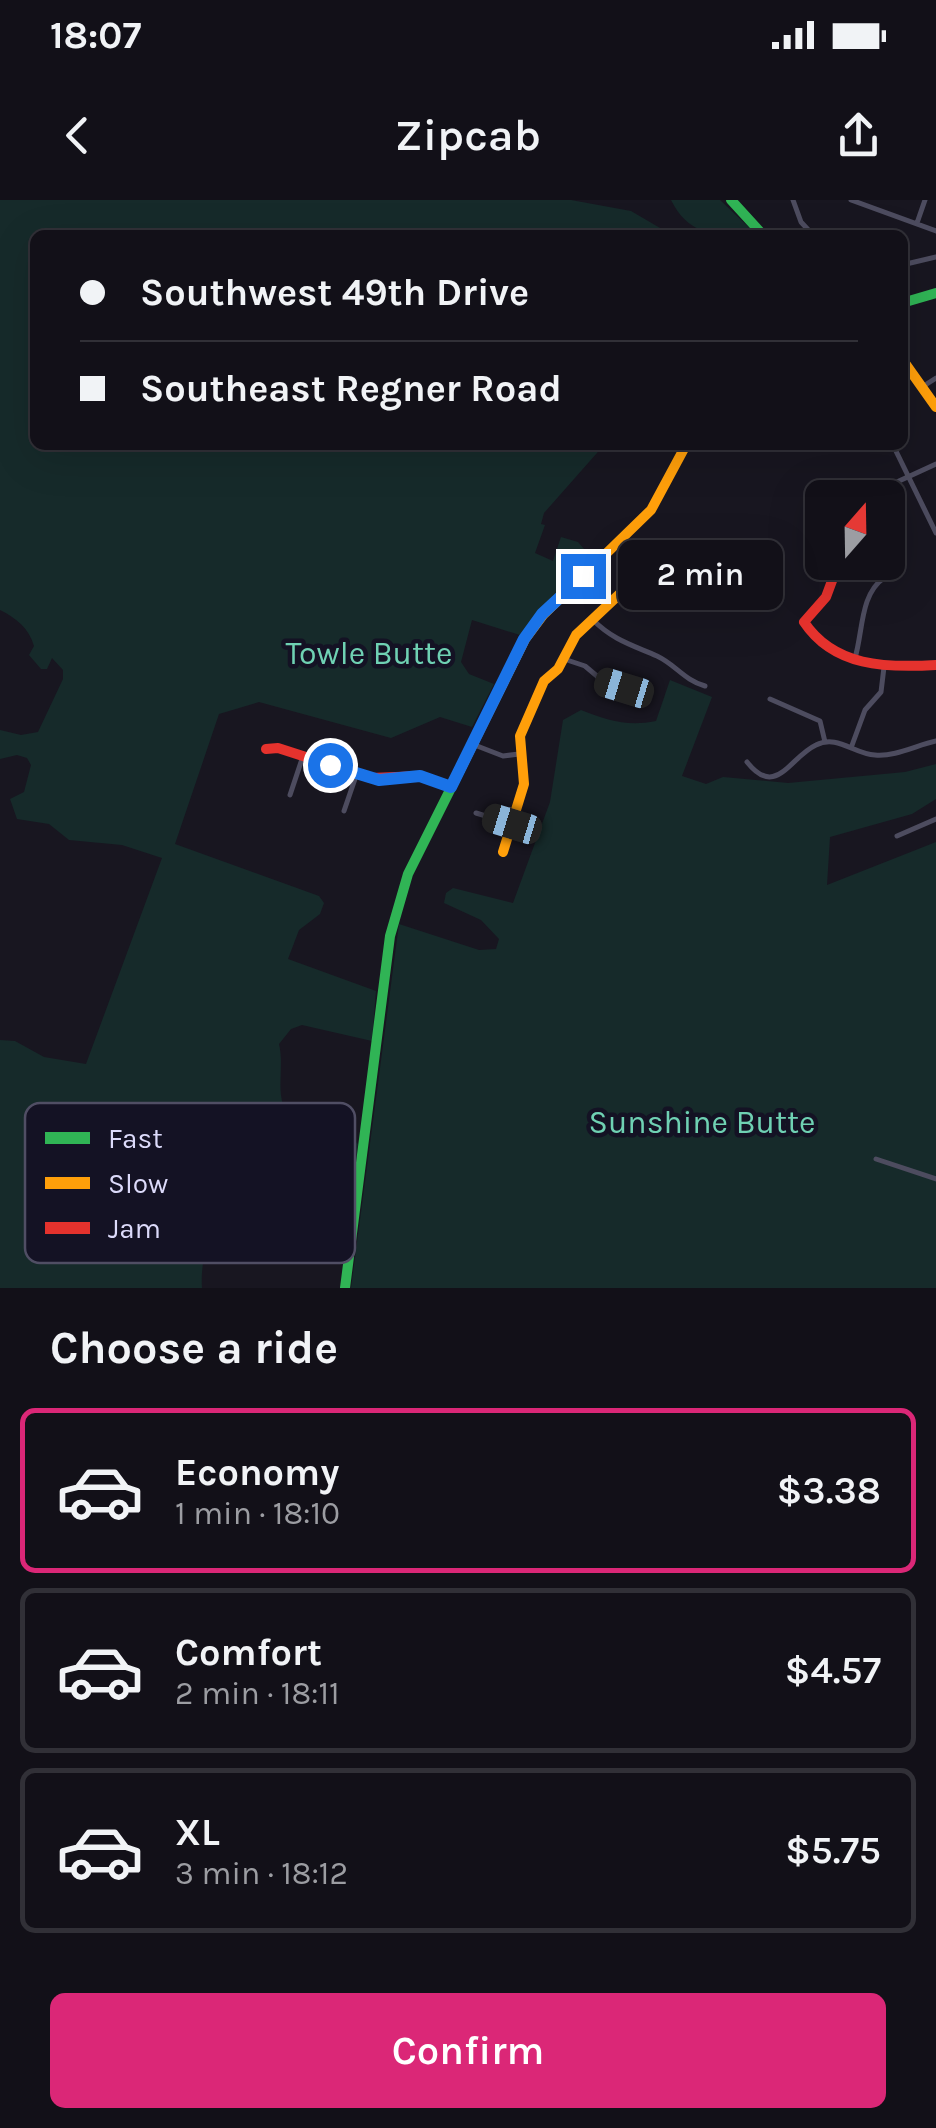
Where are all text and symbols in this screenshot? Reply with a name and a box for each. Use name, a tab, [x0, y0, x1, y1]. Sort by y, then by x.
text: 18:07	[50, 13, 141, 58]
icon: back	[50, 108, 105, 163]
icon: share	[831, 108, 886, 163]
text: Zipcab	[395, 109, 541, 161]
text: Southwest 49th Drive	[140, 270, 529, 315]
text: Southeast Regner Road	[140, 366, 562, 411]
north arrow	[805, 480, 905, 580]
map controls	[805, 480, 905, 580]
callout: 2 min	[618, 541, 783, 611]
route end	[561, 554, 606, 599]
text: 2 min	[657, 556, 744, 593]
park label: Towle Butte	[286, 635, 452, 672]
car	[591, 665, 657, 711]
route start	[308, 743, 353, 788]
car	[479, 801, 545, 847]
legend	[25, 1103, 355, 1263]
park label: Sunshine Butte	[589, 1104, 815, 1141]
text: Fast	[108, 1122, 163, 1155]
text: Slow	[108, 1167, 168, 1200]
text: Jam	[108, 1212, 161, 1245]
text: Choose a ride	[50, 1322, 338, 1374]
icon: car	[55, 1446, 145, 1536]
text: Economy	[175, 1450, 339, 1495]
text: $3.38	[777, 1468, 881, 1513]
text: 1 min · 18:10	[175, 1495, 340, 1532]
icon: car	[55, 1626, 145, 1716]
text: Comfort	[175, 1630, 322, 1675]
text: $4.57	[785, 1648, 881, 1693]
text: 2 min · 18:11	[175, 1675, 340, 1712]
icon: car	[55, 1806, 145, 1896]
text: XL	[175, 1810, 220, 1855]
text: $5.75	[785, 1828, 881, 1873]
text: 3 min · 18:12	[175, 1855, 348, 1892]
button: Confirm	[50, 1993, 886, 2108]

